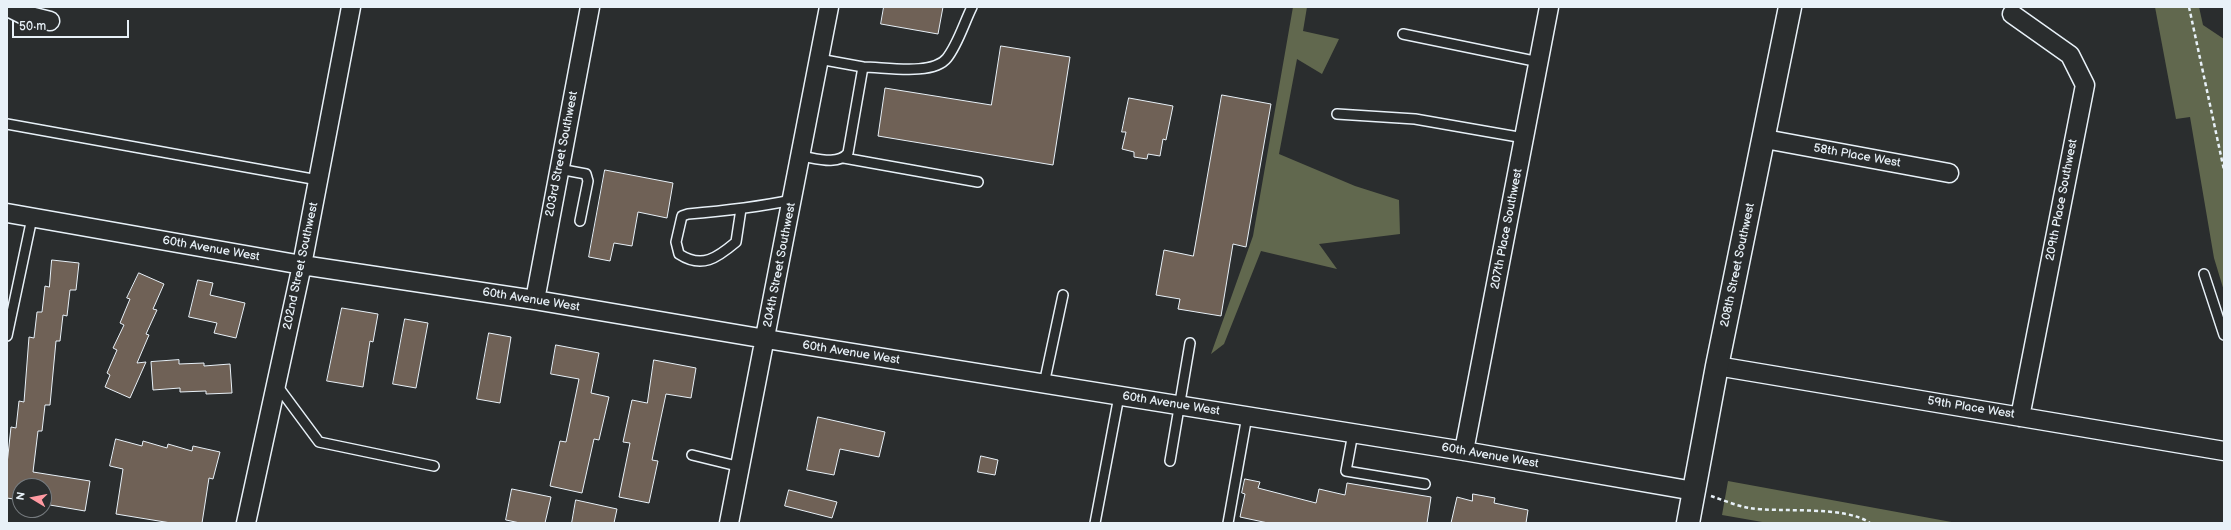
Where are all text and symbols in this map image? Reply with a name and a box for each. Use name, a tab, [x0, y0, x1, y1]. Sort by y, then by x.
scale bar	[14, 12, 131, 38]
text: 50 m	[19, 19, 46, 34]
street label: 203rd Street Southwest	[543, 90, 581, 218]
street label: 209th Place Southwest	[2043, 138, 2081, 262]
street label: 58th Place West	[1812, 141, 1902, 171]
street label: 207th Place Southwest	[1488, 167, 1526, 291]
street label: 202nd Street Southwest	[280, 201, 322, 331]
street label: 204th Street Southwest	[761, 201, 799, 329]
street label: 208th Street Southwest	[1718, 202, 1758, 328]
street label: 60th Avenue West	[161, 233, 261, 265]
street label: 60th Avenue West	[481, 285, 581, 315]
street label: 60th Avenue West	[801, 338, 901, 368]
street label: 60th Avenue West	[1121, 389, 1221, 419]
street label: 59th Place West	[1926, 394, 2016, 422]
street label: 60th Avenue West	[1440, 440, 1540, 472]
north arrow	[12, 478, 52, 518]
text: N	[14, 491, 28, 501]

